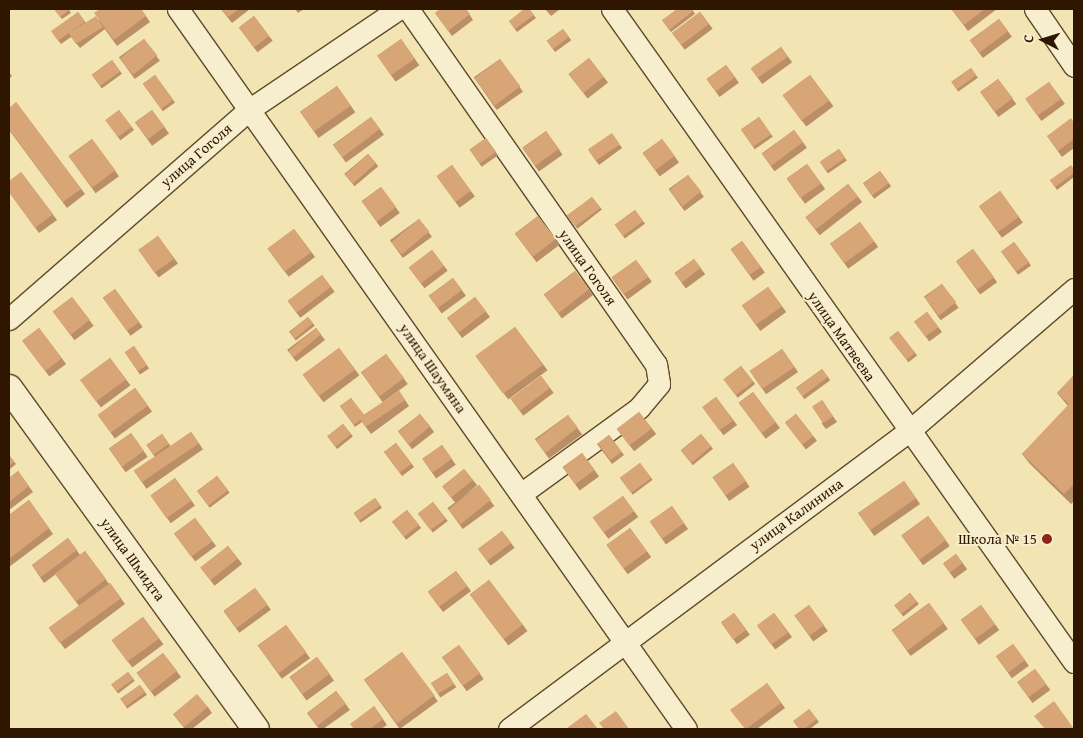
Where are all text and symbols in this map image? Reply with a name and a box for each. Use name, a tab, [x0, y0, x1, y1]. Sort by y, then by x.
north arrow	[1018, 15, 1068, 65]
text: С	[1018, 34, 1038, 44]
street label: улица Гоголя	[157, 119, 235, 191]
street label: улица Гоголя	[555, 226, 621, 308]
street label: улица Матвеева	[804, 288, 880, 384]
street label: улица Шаумяна	[395, 320, 471, 416]
street label: улица Калинина	[746, 474, 846, 554]
street label: улица Шмидта	[97, 514, 169, 604]
place label: Школа № 15	[958, 530, 1037, 548]
marker: Школа № 15	[1041, 533, 1053, 545]

